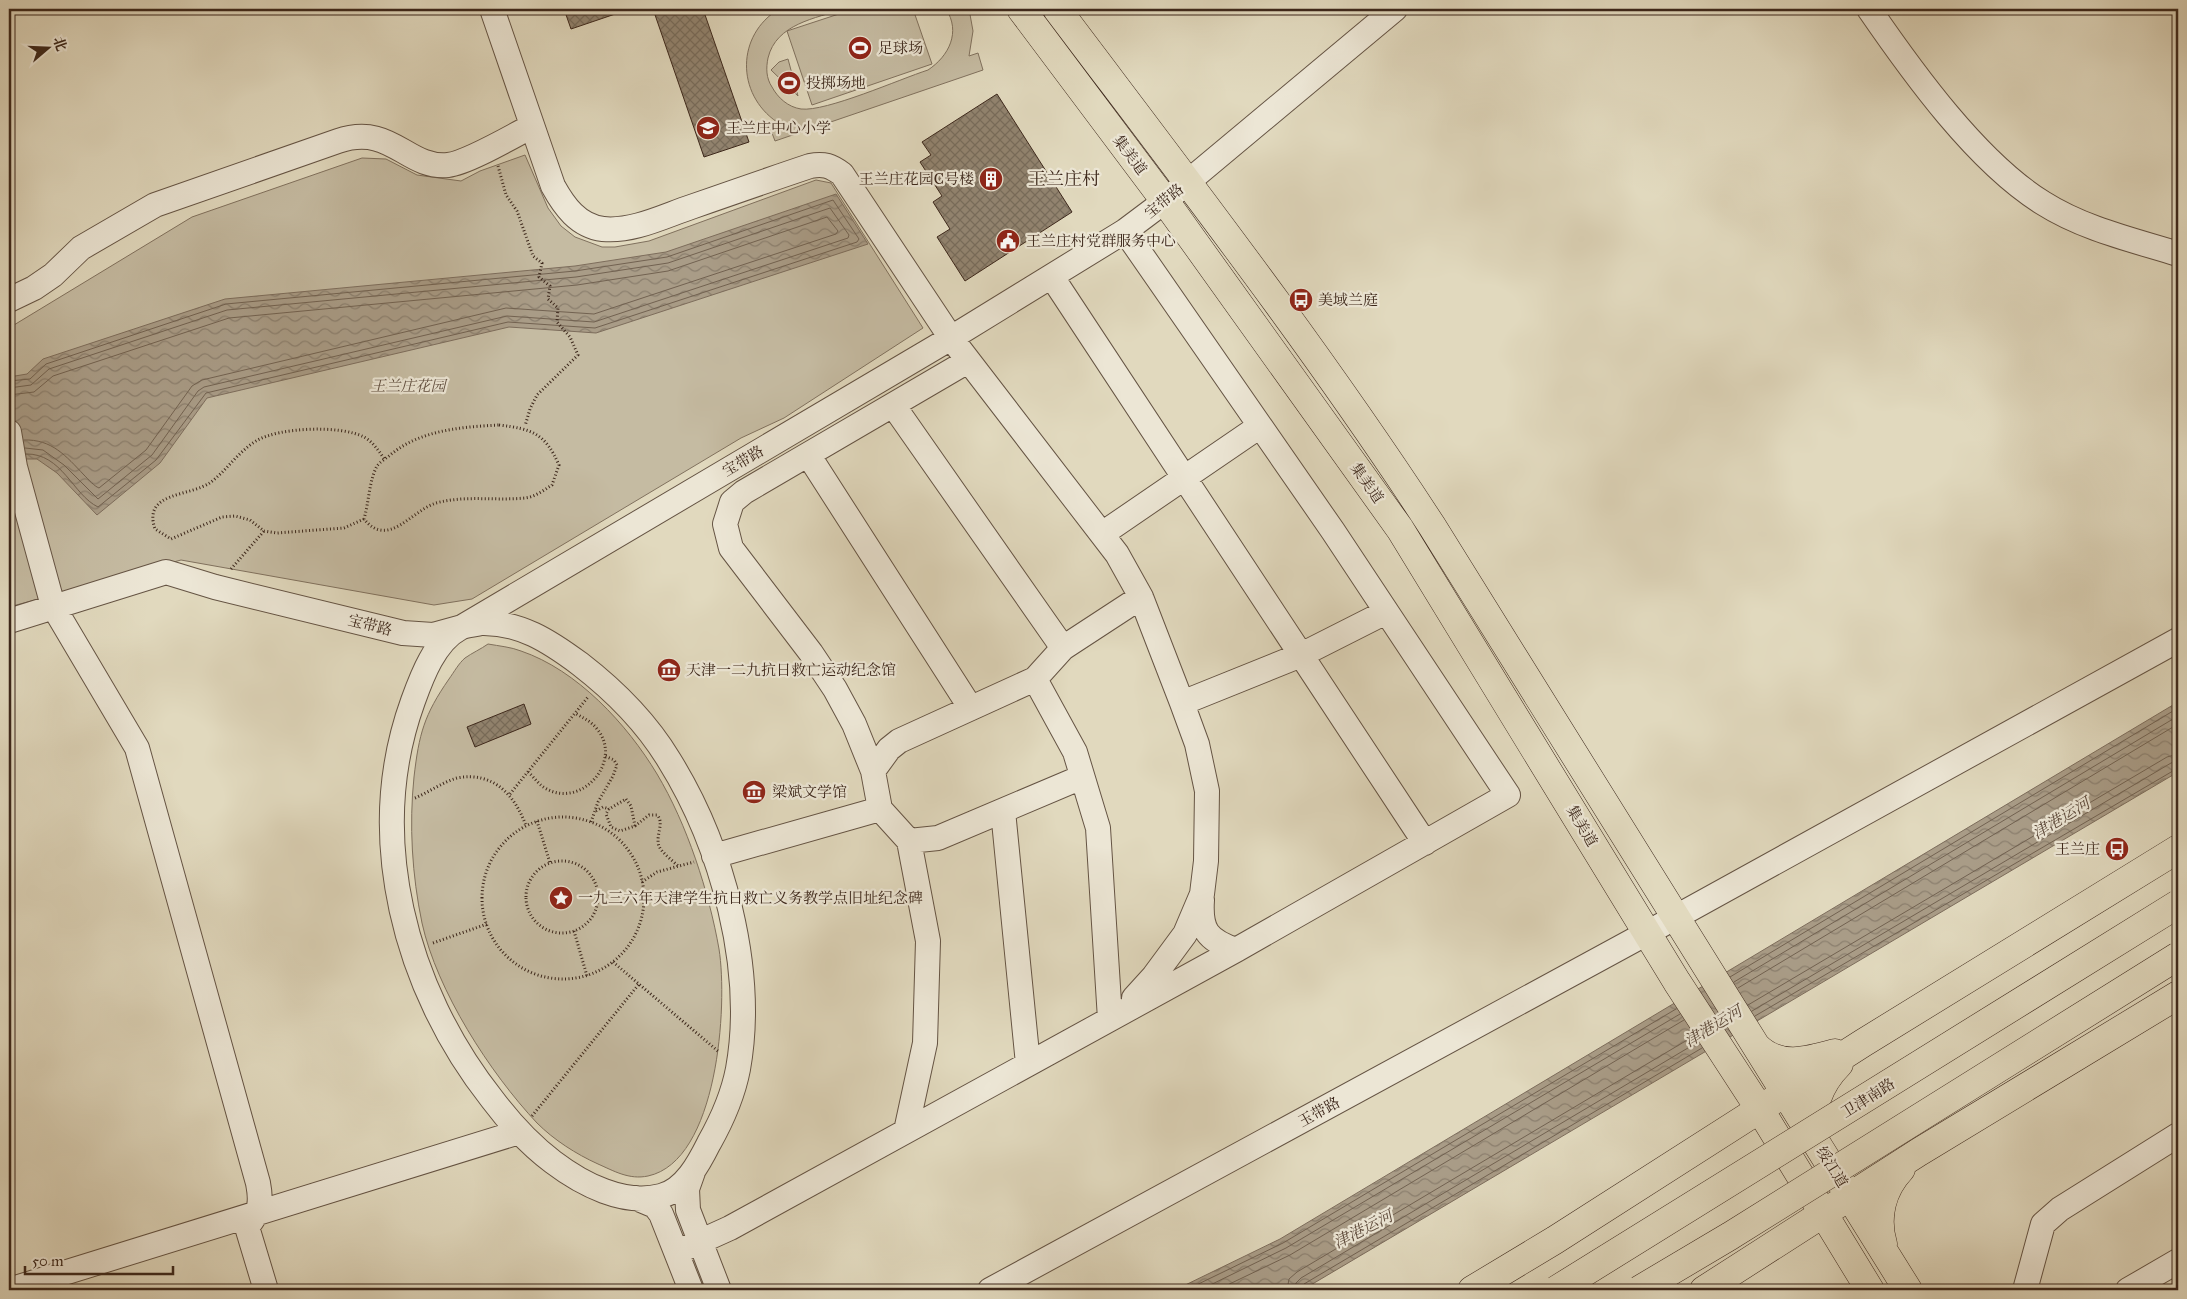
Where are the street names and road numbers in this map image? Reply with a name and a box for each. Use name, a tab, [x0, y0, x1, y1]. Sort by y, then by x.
street label: 集美道	[1109, 132, 1151, 178]
street label: 宝带路	[1141, 180, 1187, 222]
street label: 宝带路	[719, 442, 767, 480]
street label: 集美道	[1347, 459, 1387, 507]
street label: 宝带路	[346, 611, 394, 639]
street label: 集美道	[1563, 802, 1601, 850]
street label: 卫津南路	[1838, 1074, 1898, 1122]
street label: 玉带路	[1295, 1093, 1343, 1131]
street label: 绥江道	[1812, 1143, 1852, 1191]

